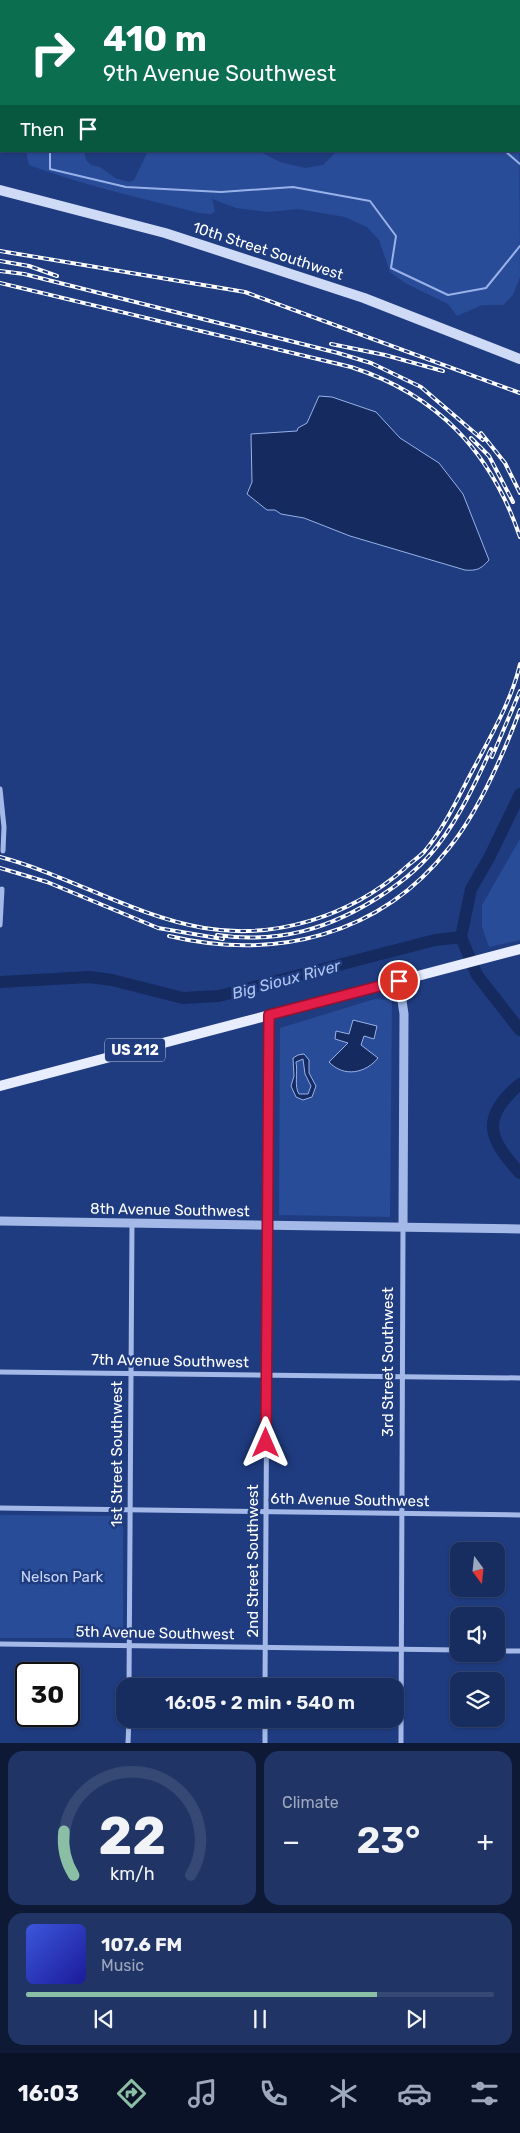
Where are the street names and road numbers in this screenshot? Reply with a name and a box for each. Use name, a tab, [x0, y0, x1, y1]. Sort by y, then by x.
street label: 10th Street Southwest	[190, 218, 346, 284]
road number: US 212	[105, 1038, 165, 1062]
street label: 8th Avenue Southwest	[90, 1200, 250, 1220]
street label: 3rd Street Southwest	[379, 1287, 397, 1437]
street label: 7th Avenue Southwest	[91, 1351, 249, 1371]
street label: 1st Street Southwest	[108, 1381, 126, 1527]
street label: 2nd Street Southwest	[244, 1484, 262, 1638]
street label: 6th Avenue Southwest	[270, 1490, 430, 1510]
street label: 5th Avenue Southwest	[75, 1623, 235, 1643]

